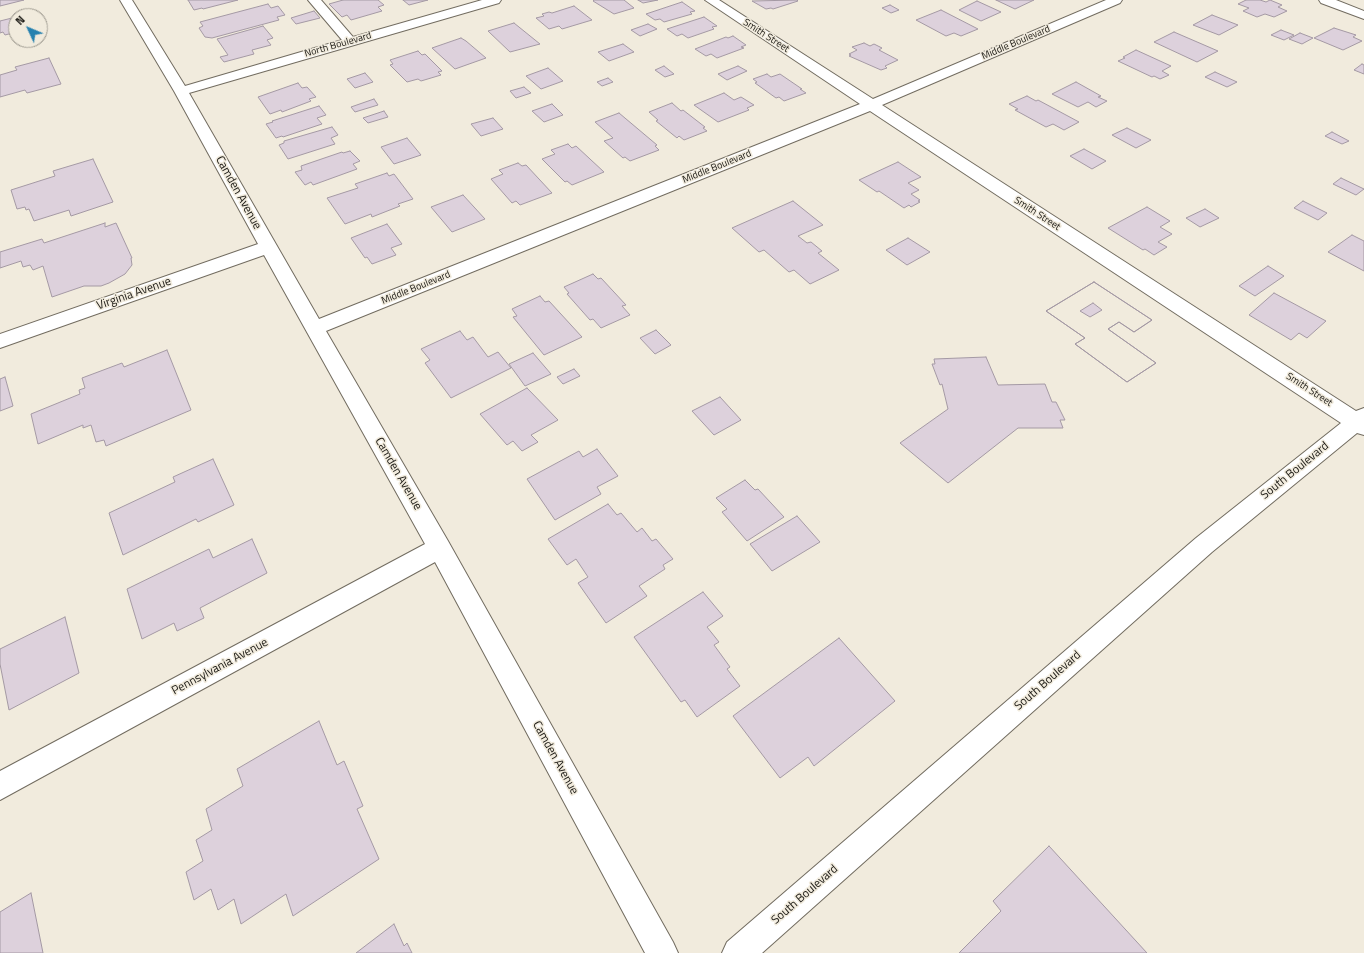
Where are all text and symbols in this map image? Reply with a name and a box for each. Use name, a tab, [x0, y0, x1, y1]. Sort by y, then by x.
north arrow	[8, 8, 48, 48]
text: N	[12, 12, 28, 29]
street label: Smith Street	[741, 17, 791, 55]
street label: Middle Boulevard	[980, 23, 1052, 63]
street label: North Boulevard	[303, 30, 373, 60]
street label: Middle Boulevard	[681, 148, 753, 186]
street label: Camden Avenue	[212, 154, 264, 232]
street label: Smith Street	[1012, 195, 1062, 233]
street label: Middle Boulevard	[380, 269, 452, 307]
street label: Virginia Avenue	[95, 275, 173, 313]
street label: Smith Street	[1284, 371, 1334, 409]
street label: Camden Avenue	[371, 435, 425, 513]
street label: South Boulevard	[1258, 439, 1332, 503]
street label: Pennsylvania Avenue	[169, 636, 271, 698]
street label: South Boulevard	[1012, 648, 1084, 714]
street label: Camden Avenue	[529, 719, 581, 797]
street label: South Boulevard	[769, 862, 841, 928]

